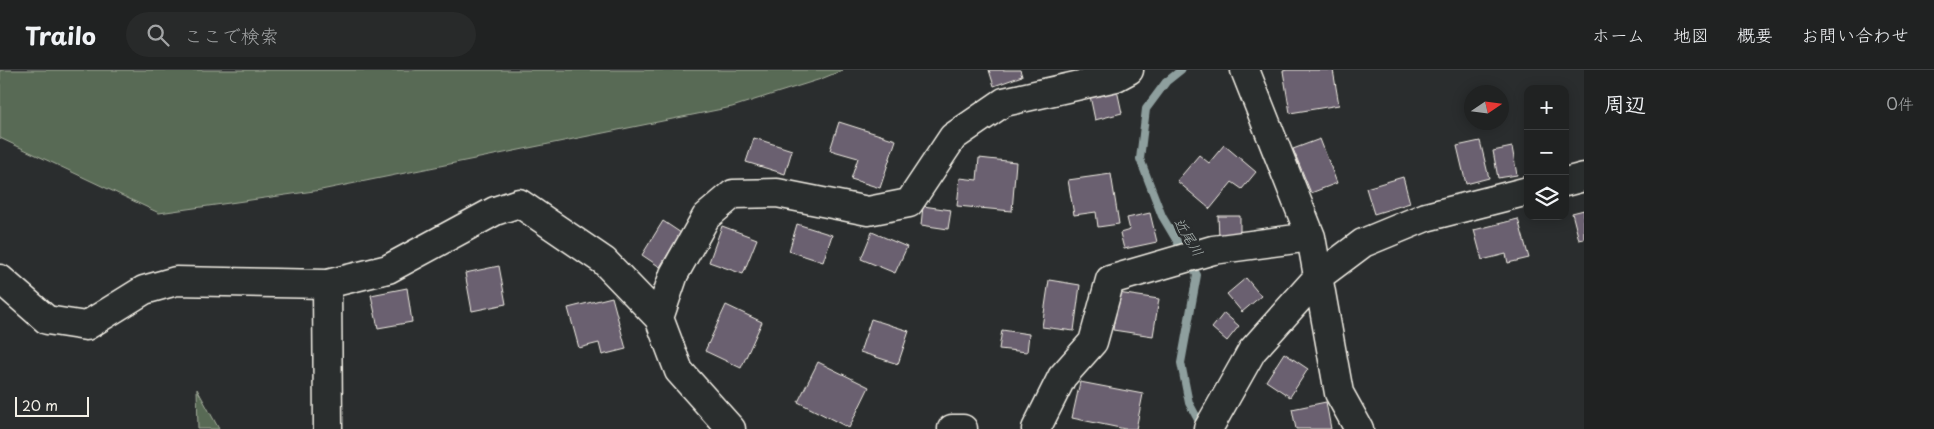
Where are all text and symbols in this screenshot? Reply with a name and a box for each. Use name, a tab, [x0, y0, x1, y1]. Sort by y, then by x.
search box	[126, 12, 476, 57]
text: Trailo	[25, 17, 96, 53]
icon: search	[144, 21, 172, 49]
text: ここで検索	[184, 21, 279, 49]
text: ホーム	[1592, 21, 1645, 48]
text: 地図	[1673, 21, 1709, 48]
text: 概要	[1737, 21, 1773, 48]
text: お問い合わせ	[1801, 21, 1909, 48]
north arrow	[1464, 85, 1509, 130]
map controls	[1524, 85, 1569, 220]
button: +	[1524, 85, 1569, 130]
text: 周辺	[1604, 87, 1646, 119]
text: 0件	[1886, 91, 1914, 115]
button: −	[1524, 130, 1569, 175]
button: layers	[1524, 175, 1569, 220]
water label: 近尾川	[1169, 214, 1209, 260]
scale bar	[15, 394, 89, 417]
text: 20 m	[22, 395, 58, 416]

